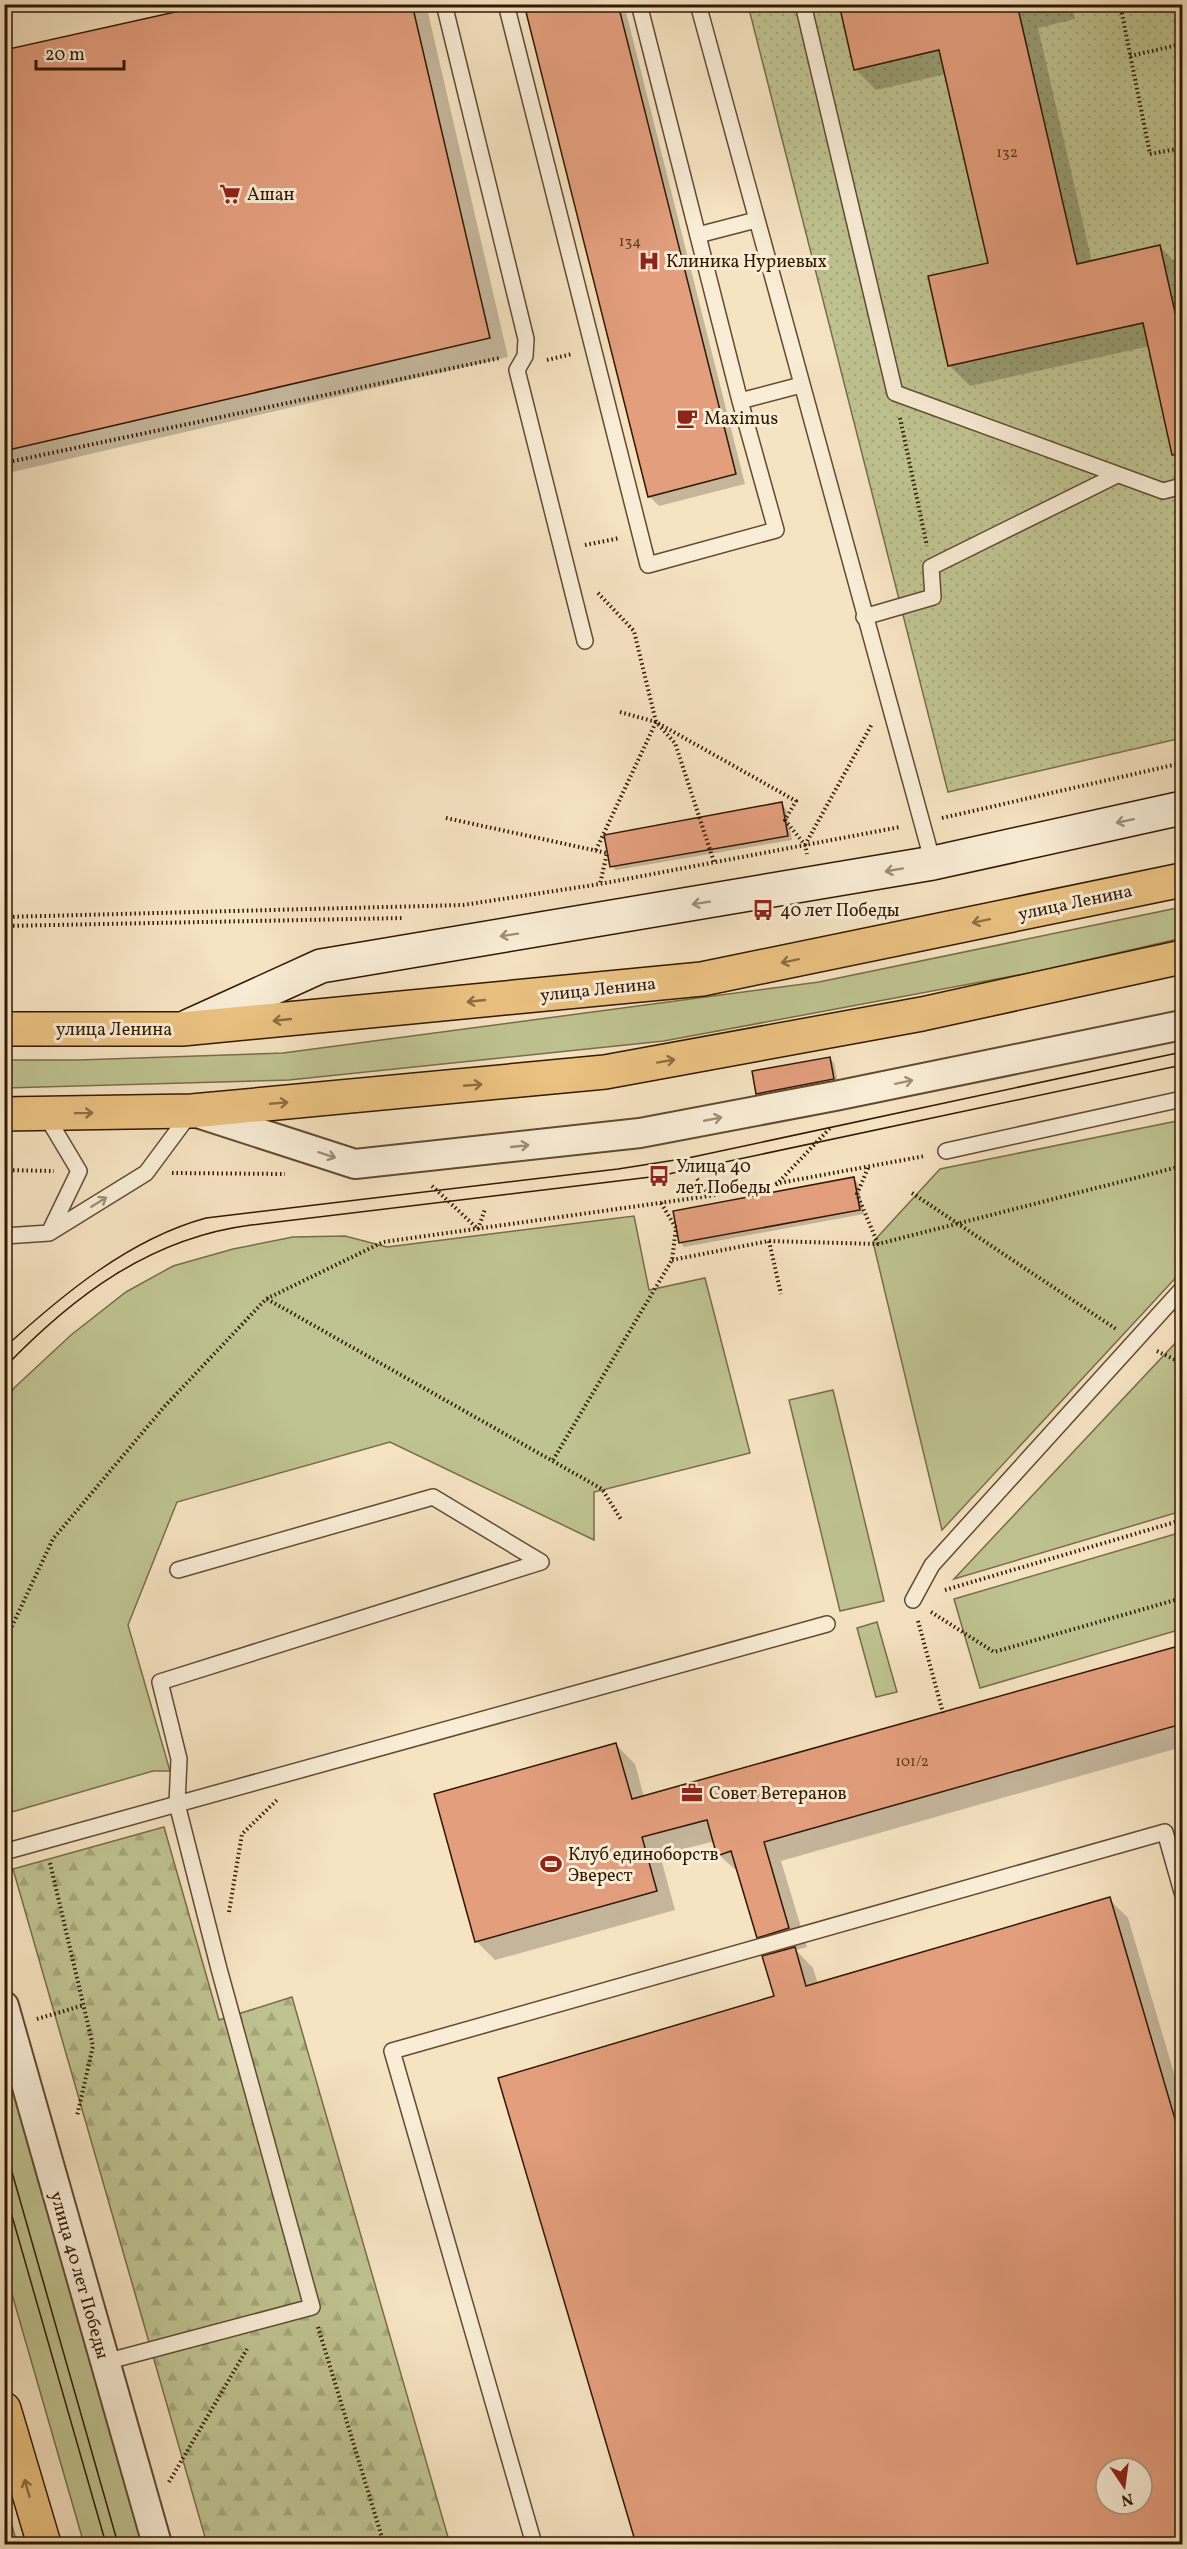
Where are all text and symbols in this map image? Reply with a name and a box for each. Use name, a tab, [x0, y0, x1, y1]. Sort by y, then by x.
scale bar	[36, 33, 124, 71]
text: 20 m	[45, 43, 85, 68]
house number: 132	[996, 143, 1018, 164]
supermarket icon: Ашан	[218, 182, 242, 206]
place label: Ашан	[247, 183, 295, 208]
house number: 134	[619, 232, 641, 253]
hospital icon: Клиника Нуриевых	[637, 249, 661, 273]
place label: Клиника Нуриевых	[666, 250, 827, 275]
cafe icon: Maximus	[675, 406, 699, 430]
place label: Maximus	[704, 407, 778, 432]
one-way arrow	[1116, 815, 1135, 827]
one-way arrow	[884, 865, 904, 876]
street label: улица Ленина	[1016, 879, 1135, 928]
one-way arrow	[692, 897, 712, 908]
bus stop icon: 40 лет Победы	[751, 898, 775, 922]
place label: 40 лет Победы	[780, 899, 900, 924]
one-way arrow	[972, 916, 991, 928]
one-way arrow	[500, 930, 519, 941]
one-way arrow	[781, 956, 800, 967]
street label: улица Ленина	[539, 972, 657, 1009]
one-way arrow	[467, 996, 487, 1007]
one-way arrow	[273, 1015, 292, 1026]
street label: улица Ленина	[56, 1018, 172, 1043]
one-way arrow	[656, 1055, 675, 1066]
one-way arrow	[894, 1076, 914, 1087]
one-way arrow	[462, 1079, 482, 1090]
one-way arrow	[268, 1097, 288, 1108]
one-way arrow	[73, 1108, 93, 1119]
one-way arrow	[703, 1113, 722, 1124]
one-way arrow	[509, 1140, 529, 1151]
one-way arrow	[317, 1150, 336, 1161]
place label: Улица 40 лет Победы	[676, 1155, 771, 1201]
bus stop icon: Улица 40 лет Победы	[647, 1164, 671, 1188]
one-way arrow	[90, 1196, 107, 1208]
house number: 101/2	[895, 1752, 929, 1773]
office icon: Совет Ветеранов	[680, 1781, 704, 1805]
place label: Совет Ветеранов	[709, 1782, 847, 1807]
place label: Клуб единоборств Эверест	[568, 1843, 719, 1889]
sports icon: Клуб единоборств Эверест	[539, 1852, 563, 1876]
street label: улица 40 лет Победы	[43, 2189, 115, 2362]
north arrow	[1094, 2456, 1154, 2516]
one-way arrow	[21, 2479, 32, 2498]
text: N	[1118, 2487, 1135, 2511]

